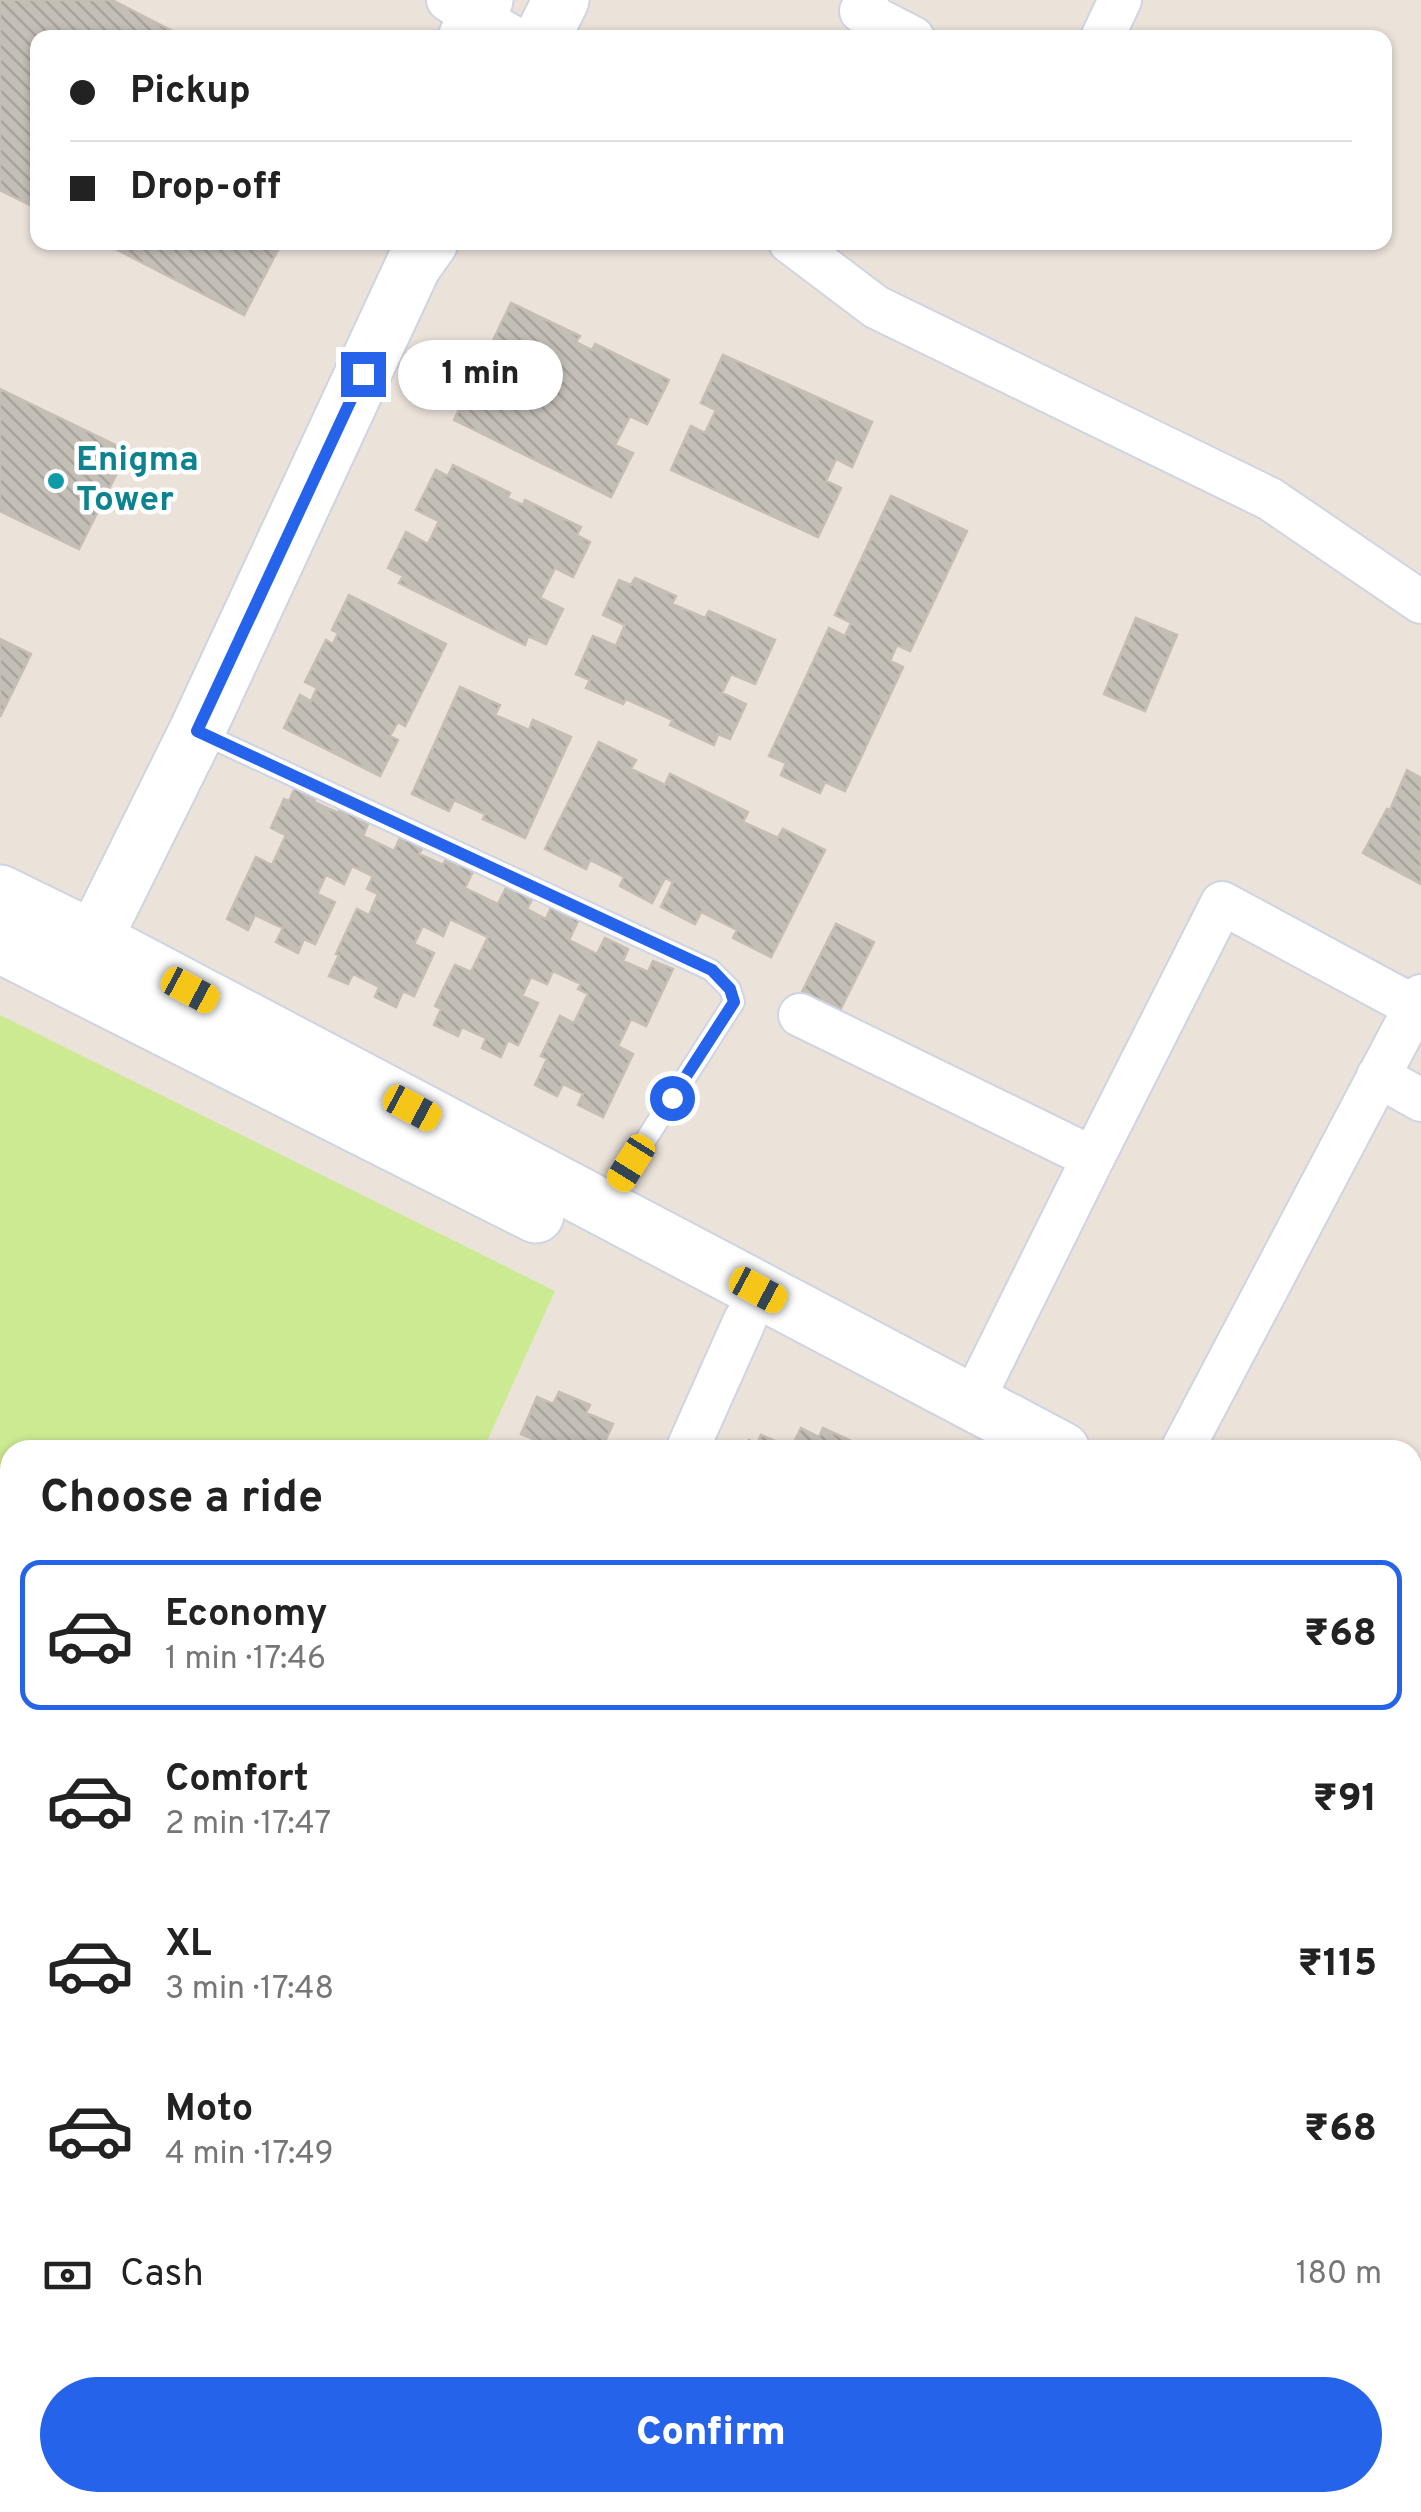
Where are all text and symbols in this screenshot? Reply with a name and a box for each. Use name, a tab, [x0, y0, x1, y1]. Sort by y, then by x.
text: Pickup	[130, 68, 251, 117]
text: Drop-off	[130, 164, 281, 213]
callout: 1 min	[398, 339, 563, 409]
route end	[341, 352, 386, 397]
text: 1 min	[441, 355, 520, 395]
place label: Enigma Tower	[76, 439, 199, 523]
marker: Enigma Tower	[45, 470, 67, 492]
car	[156, 963, 224, 1017]
route start	[650, 1076, 695, 1121]
car	[378, 1081, 446, 1135]
car	[602, 1130, 660, 1196]
car	[724, 1263, 792, 1317]
text: Choose a ride	[40, 1471, 323, 1528]
icon: car	[45, 1590, 135, 1680]
text: Economy	[165, 1591, 327, 1640]
text: ₹68	[1304, 1611, 1377, 1660]
text: 1 min · 17:46	[165, 1640, 326, 1680]
icon: car	[45, 1755, 135, 1845]
text: Comfort	[165, 1756, 309, 1805]
text: ₹91	[1313, 1776, 1377, 1825]
text: 2 min · 17:47	[165, 1805, 331, 1845]
icon: car	[45, 1920, 135, 2010]
text: XL	[165, 1921, 212, 1970]
text: ₹115	[1298, 1941, 1377, 1990]
text: 3 min · 17:48	[165, 1970, 334, 2010]
icon: car	[45, 2085, 135, 2175]
text: Moto	[165, 2086, 253, 2135]
text: ₹68	[1304, 2106, 1377, 2155]
text: 4 min · 17:49	[165, 2135, 334, 2175]
icon: cash	[40, 2248, 95, 2303]
text: Cash	[120, 2251, 204, 2300]
text: 180 m	[1296, 2255, 1382, 2295]
button: Confirm	[40, 2377, 1382, 2492]

